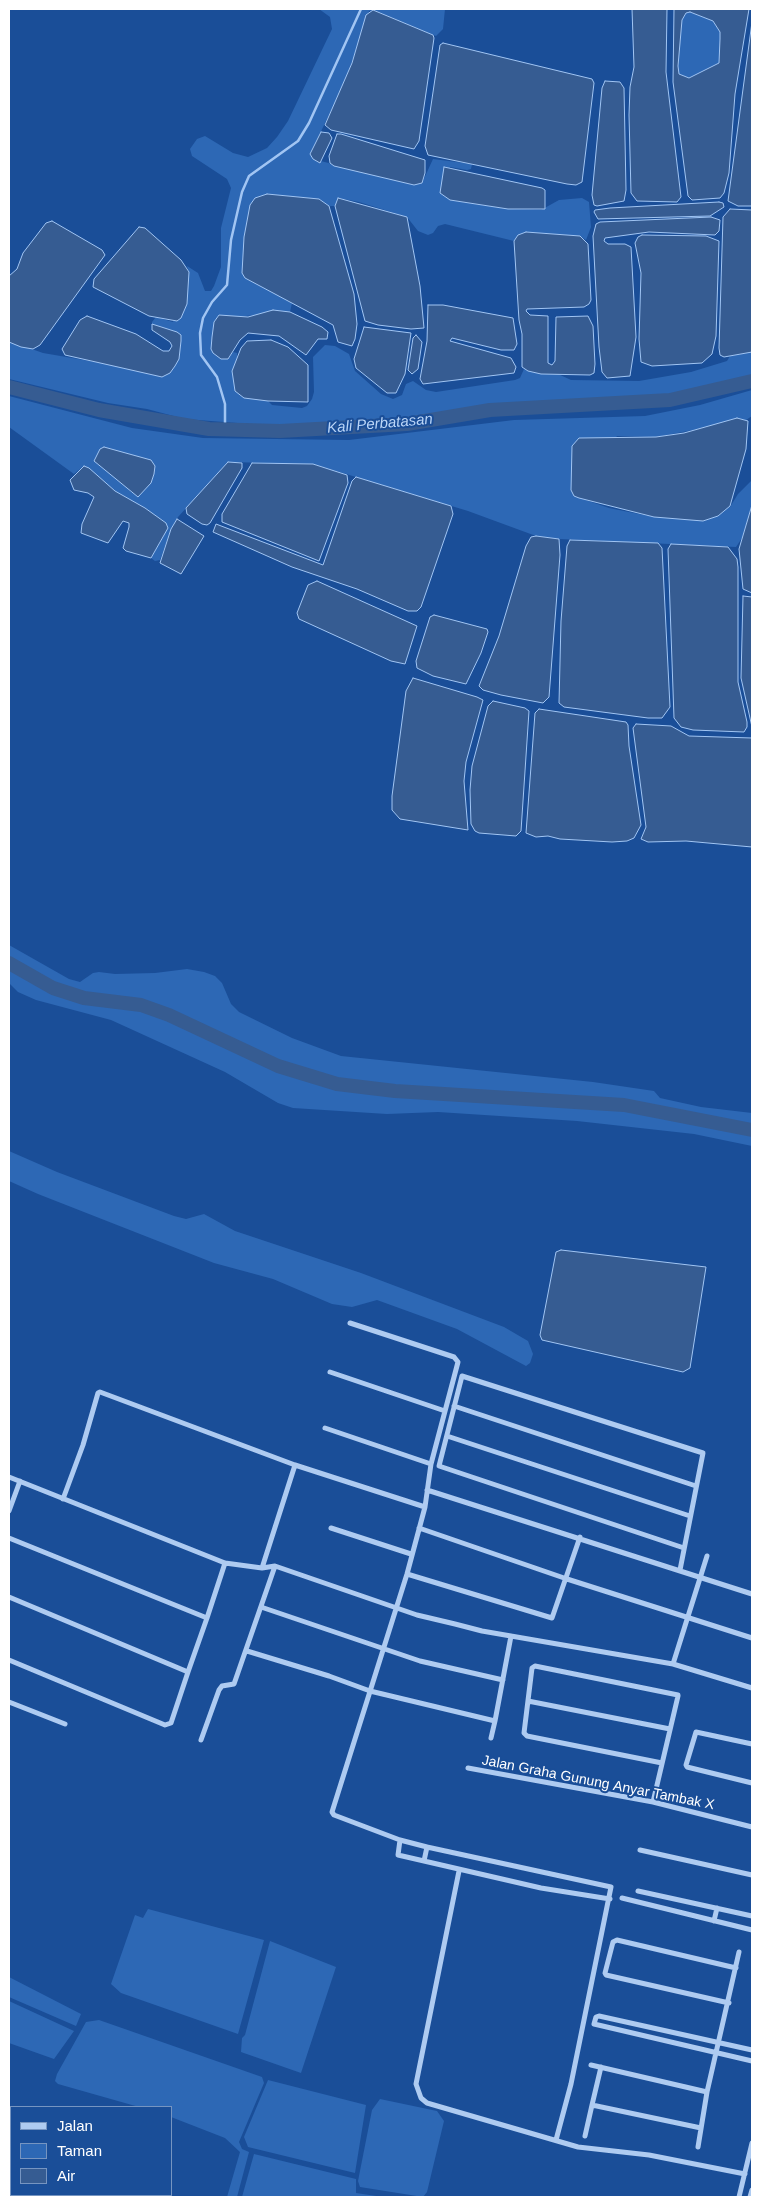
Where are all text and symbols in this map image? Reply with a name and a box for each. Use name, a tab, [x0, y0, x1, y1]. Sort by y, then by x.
water label: Kali Perbatasan	[326, 410, 434, 438]
street label: Jalan Graha Gunung Anyar Tambak X	[480, 1752, 716, 1814]
legend	[10, 2106, 172, 2196]
text: Jalan	[57, 2117, 93, 2134]
text: Taman	[57, 2142, 102, 2159]
text: Air	[57, 2167, 75, 2184]

